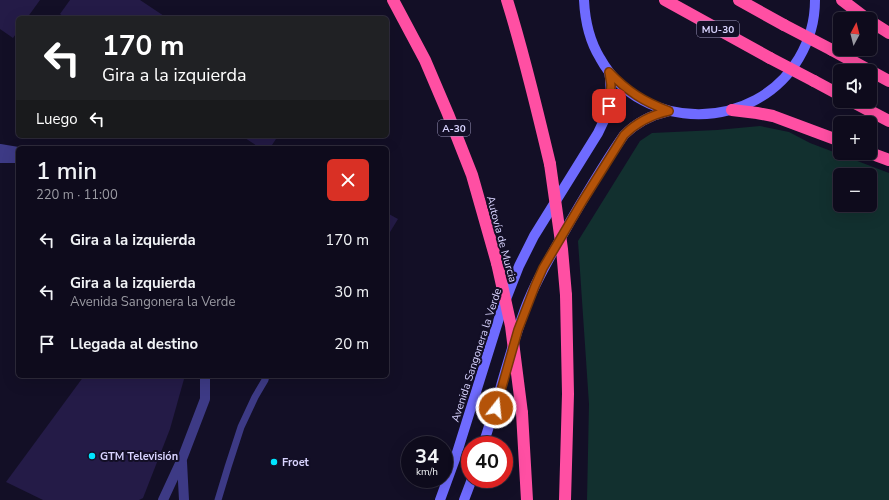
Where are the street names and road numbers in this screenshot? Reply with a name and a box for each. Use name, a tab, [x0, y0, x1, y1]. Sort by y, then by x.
road number: MU-30	[697, 21, 739, 37]
road number: A-30	[438, 120, 470, 136]
street label: Autovía de Murcia	[483, 194, 520, 284]
street label: Avenida Sangonera la Verde	[448, 286, 505, 424]

